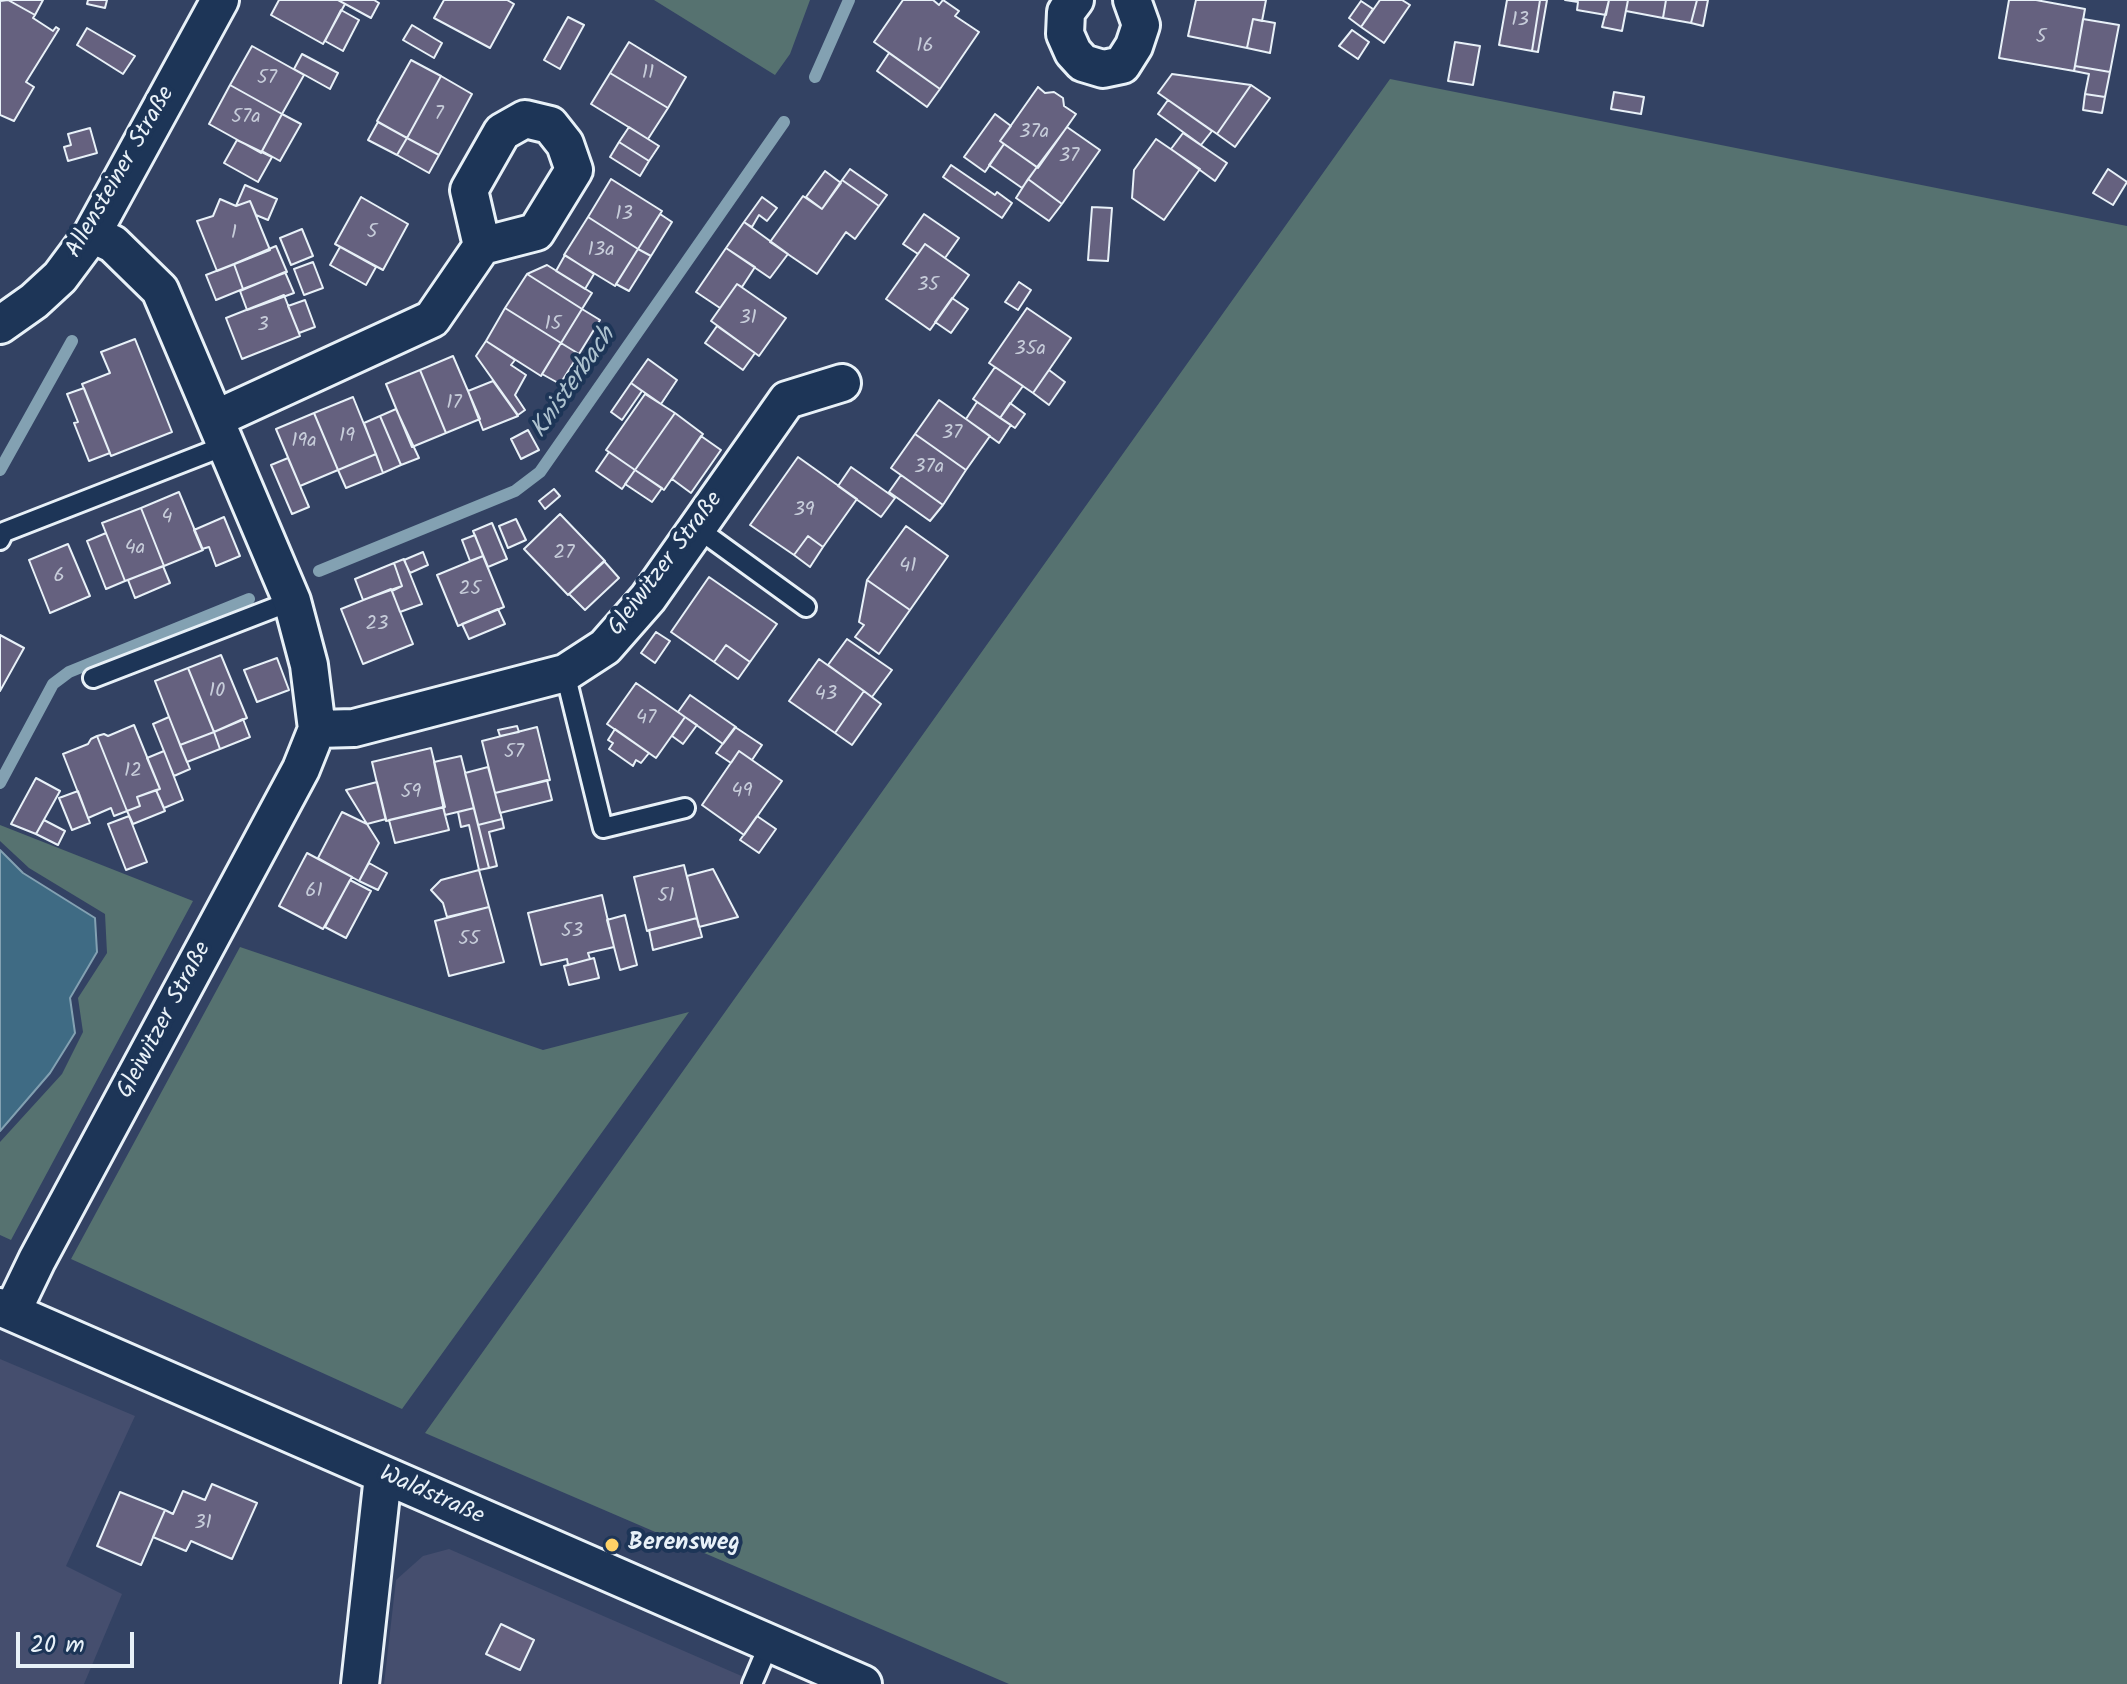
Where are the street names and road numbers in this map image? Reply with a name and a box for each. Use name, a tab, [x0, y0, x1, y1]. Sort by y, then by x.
street label: Allensteiner Straße	[61, 82, 183, 264]
street label: Gleiwitzer Straße	[603, 487, 731, 643]
street label: Gleiwitzer Straße	[113, 938, 219, 1104]
street label: Waldstraße	[374, 1461, 488, 1533]

